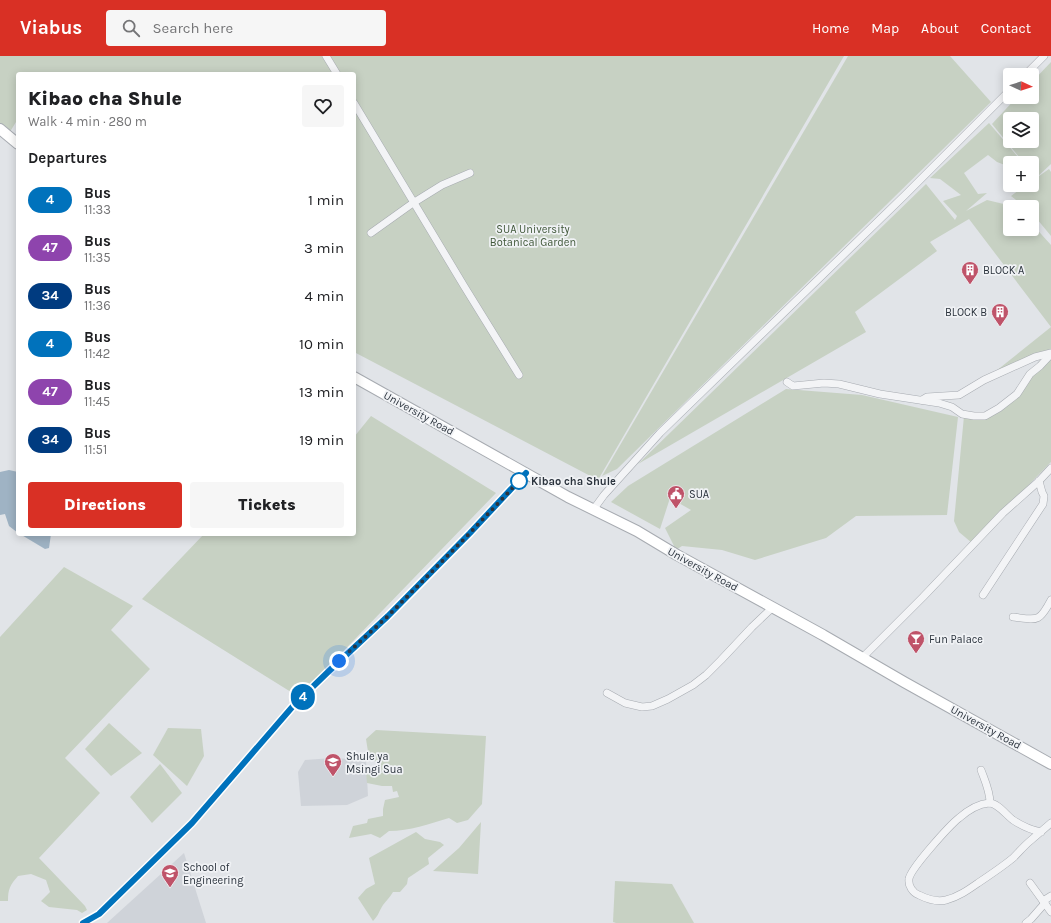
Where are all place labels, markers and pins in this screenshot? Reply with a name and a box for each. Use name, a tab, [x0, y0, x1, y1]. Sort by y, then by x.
building icon: BLOCK A	[960, 260, 980, 285]
place label: BLOCK A	[983, 264, 1025, 277]
building icon: BLOCK B	[990, 302, 1010, 327]
place label: BLOCK B	[945, 306, 987, 319]
marker: Kibao cha Shule	[510, 472, 528, 490]
place label: Kibao cha Shule	[531, 475, 616, 488]
public building icon: SUA	[666, 484, 686, 509]
place label: SUA	[689, 488, 710, 501]
bar icon: Fun Palace	[906, 629, 926, 654]
place label: Fun Palace	[929, 633, 983, 646]
place label: Shule ya Msingi Sua	[346, 750, 402, 776]
school or university icon: Shule ya Msingi Sua	[323, 752, 343, 777]
place label: School of Engineering	[183, 861, 244, 887]
school or university icon: School of Engineering	[160, 863, 180, 888]

